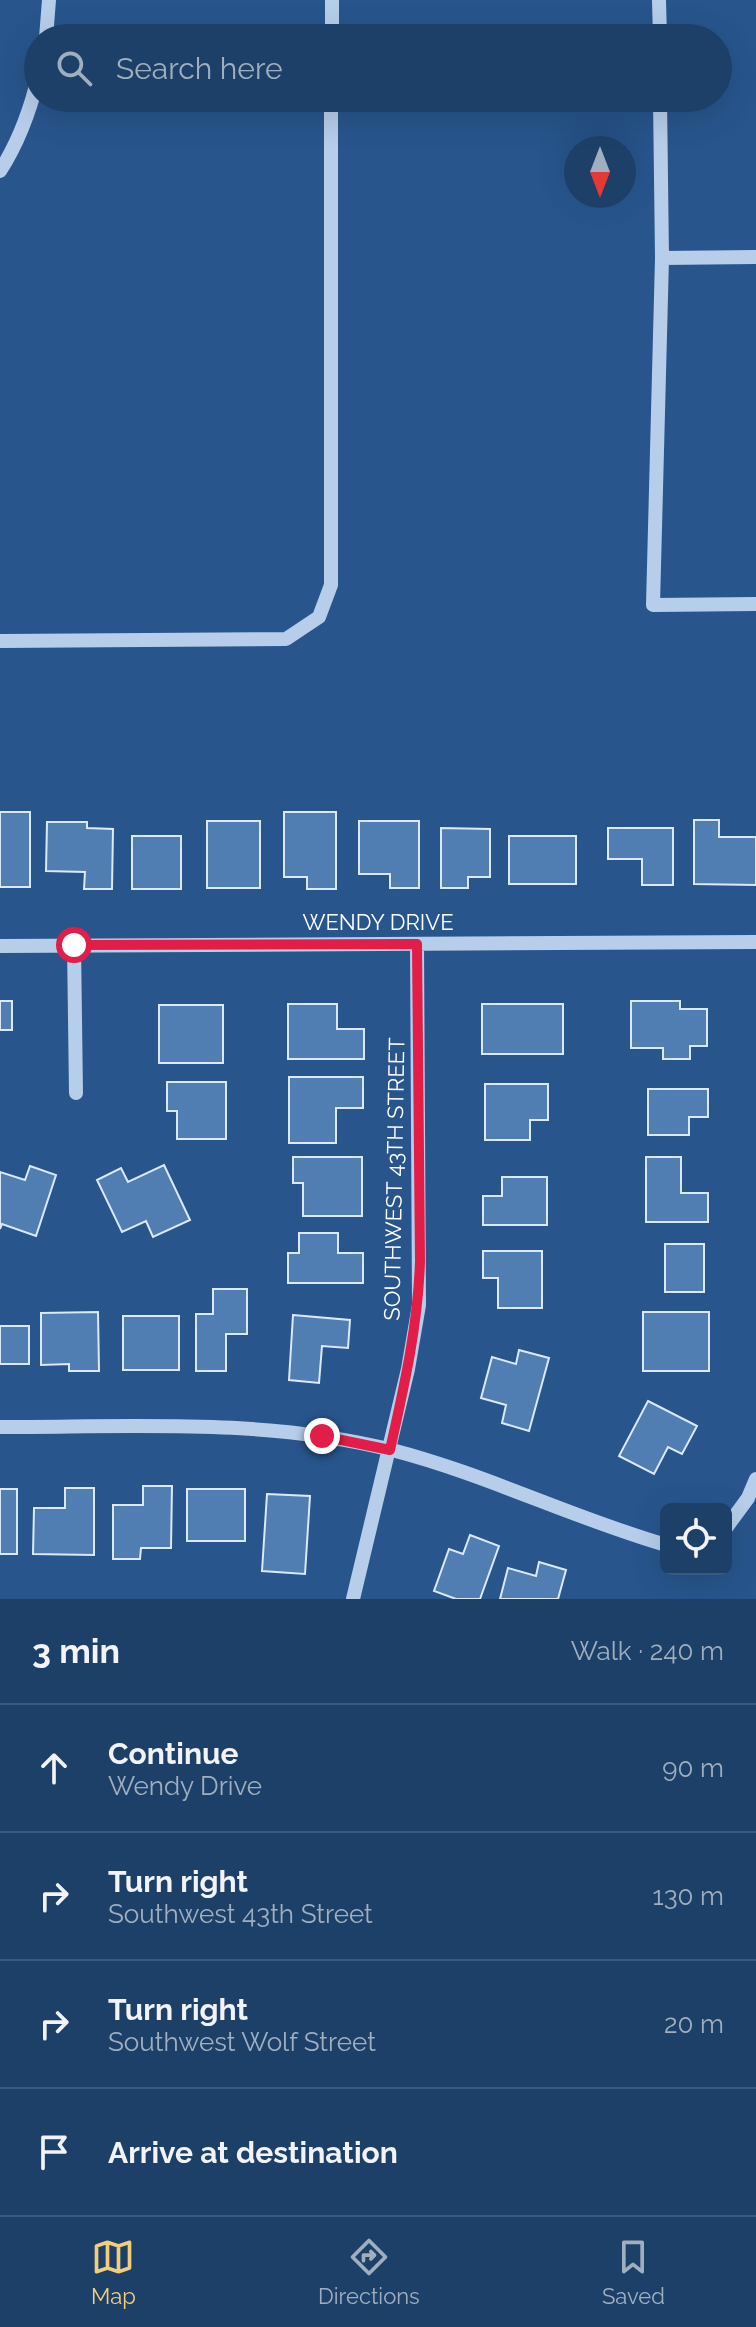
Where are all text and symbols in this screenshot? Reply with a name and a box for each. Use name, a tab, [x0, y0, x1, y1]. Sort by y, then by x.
search box	[24, 24, 732, 112]
icon: search	[52, 46, 96, 90]
text: Search here	[116, 51, 283, 86]
north arrow	[564, 136, 636, 208]
street label: WENDY DRIVE	[302, 909, 454, 935]
route start	[56, 927, 92, 963]
street label: SOUTHWEST 43TH STREET	[379, 1037, 409, 1321]
route end	[304, 1418, 340, 1454]
map controls	[660, 1503, 732, 1575]
button: locate	[660, 1503, 732, 1575]
text: 3 min	[32, 1631, 120, 1671]
text: Walk · 240 m	[571, 1636, 724, 1666]
text: Continue	[108, 1736, 239, 1771]
icon: ahead	[32, 1746, 76, 1790]
text: 90 m	[662, 1753, 724, 1783]
text: Wendy Drive	[108, 1771, 262, 1801]
text: Turn right	[108, 1864, 248, 1899]
icon: right	[32, 1874, 76, 1918]
text: 130 m	[653, 1881, 724, 1911]
text: Southwest 43th Street	[108, 1899, 373, 1929]
text: Turn right	[108, 1992, 248, 2027]
icon: right	[32, 2002, 76, 2046]
text: 20 m	[664, 2009, 724, 2039]
text: Southwest Wolf Street	[108, 2027, 376, 2057]
icon: arrive	[32, 2130, 76, 2174]
text: Arrive at destination	[108, 2135, 398, 2170]
tab: Map	[91, 2235, 136, 2309]
tab: Directions	[318, 2235, 420, 2309]
tab: Saved	[602, 2235, 665, 2309]

